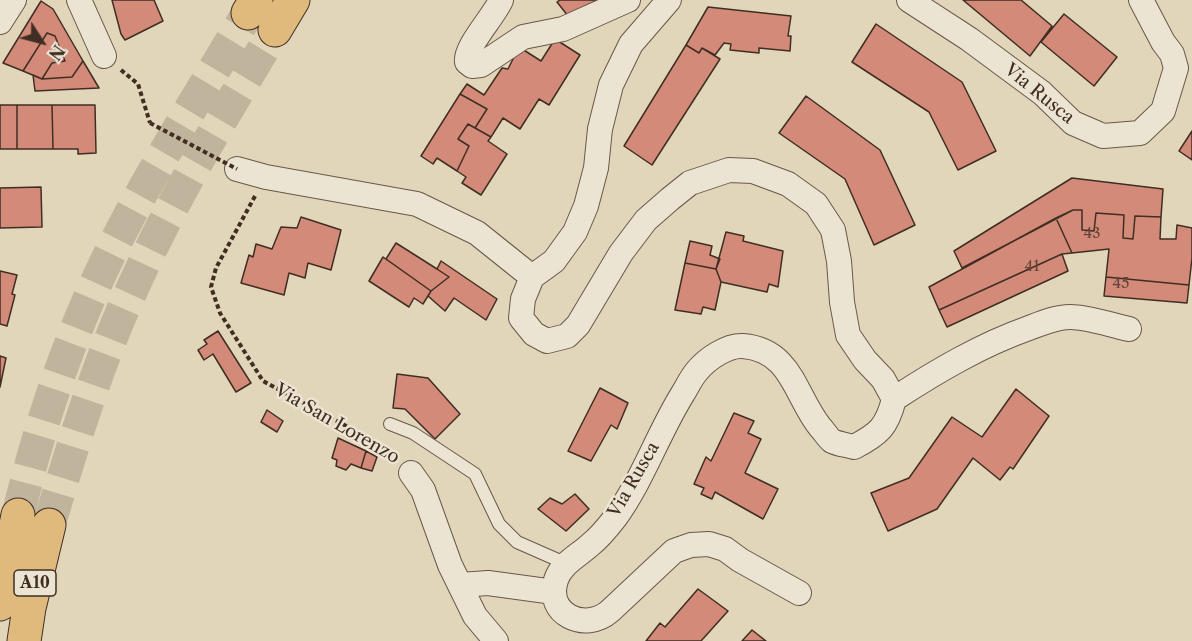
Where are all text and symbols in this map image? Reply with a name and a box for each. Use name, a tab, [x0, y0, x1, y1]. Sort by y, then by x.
north arrow	[12, 12, 72, 72]
text: N	[44, 41, 69, 64]
street label: Via Rusca	[1000, 59, 1078, 129]
house number: 43	[1084, 225, 1100, 243]
house number: 41	[1025, 258, 1039, 276]
house number: 45	[1113, 275, 1129, 293]
street label: Via San Lorenzo	[271, 379, 403, 469]
street label: Via Rusca	[604, 438, 664, 522]
road number: A10	[14, 570, 56, 596]

